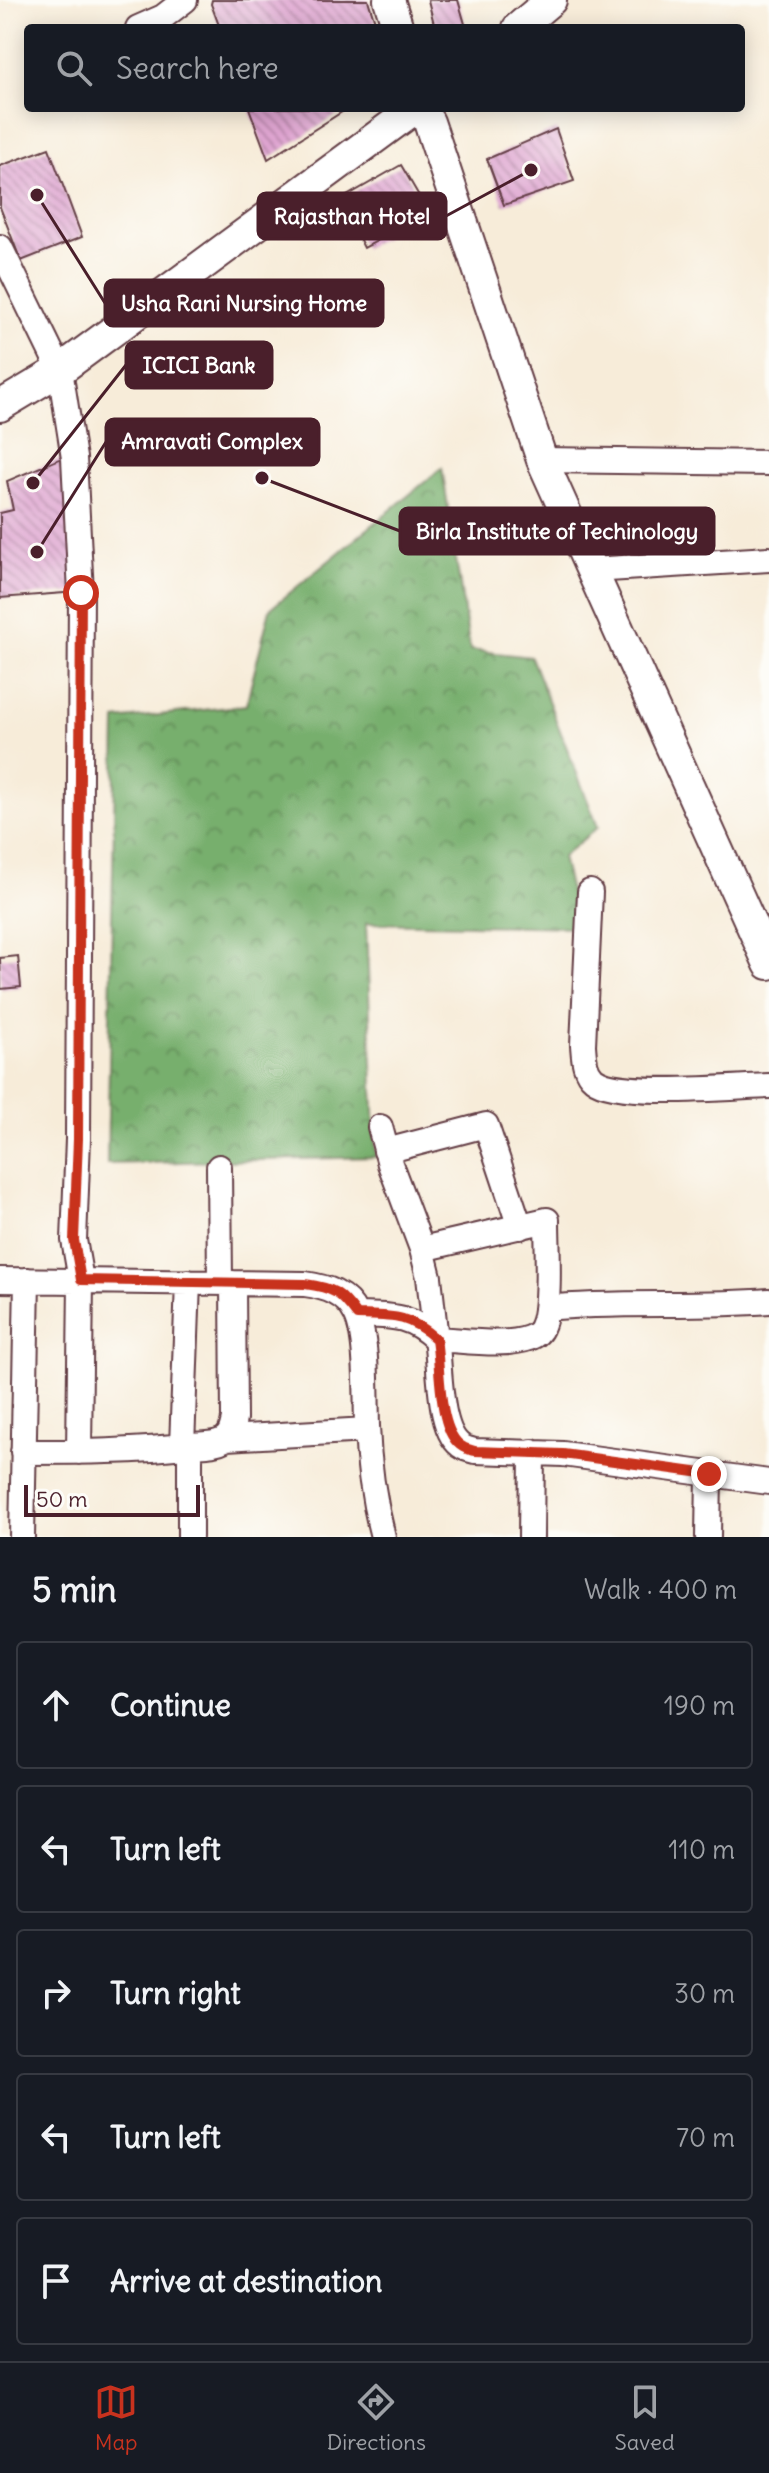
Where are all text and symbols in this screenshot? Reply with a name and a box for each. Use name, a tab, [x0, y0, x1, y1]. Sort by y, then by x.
search box	[24, 24, 745, 112]
icon: search	[52, 46, 96, 90]
text: Search here	[116, 49, 279, 87]
callout: Rajasthan Hotel	[258, 193, 446, 239]
text: Rajasthan Hotel	[274, 202, 430, 230]
callout: Usha Rani Nursing Home	[105, 280, 383, 326]
text: Usha Rani Nursing Home	[121, 289, 367, 317]
callout: ICICI Bank	[126, 342, 272, 388]
text: ICICI Bank	[142, 351, 256, 379]
callout: Amravati Complex	[106, 419, 319, 465]
text: Amravati Complex	[121, 427, 303, 455]
callout: Birla Institute of Techinology	[400, 508, 714, 554]
text: Birla Institute of Techinology	[416, 517, 698, 545]
route start	[63, 575, 99, 611]
route end	[691, 1456, 727, 1492]
scale bar	[24, 1481, 200, 1517]
text: 50 m	[36, 1485, 88, 1513]
text: 5 min	[32, 1568, 117, 1611]
text: Walk · 400 m	[584, 1573, 737, 1606]
icon: ahead	[34, 1683, 78, 1727]
text: Continue	[110, 1686, 231, 1724]
text: 190 m	[664, 1689, 735, 1722]
icon: left	[34, 1827, 78, 1871]
text: Turn left	[110, 1830, 221, 1868]
text: 110 m	[668, 1833, 735, 1866]
icon: right	[34, 1971, 78, 2015]
text: Turn right	[110, 1974, 241, 2012]
text: 30 m	[674, 1977, 735, 2010]
icon: left	[34, 2115, 78, 2159]
text: Turn left	[110, 2118, 221, 2156]
text: 70 m	[676, 2121, 735, 2154]
icon: arrive	[34, 2259, 78, 2303]
text: Arrive at destination	[110, 2262, 382, 2300]
tab: Map	[94, 2380, 138, 2456]
tab: Directions	[327, 2380, 426, 2456]
tab: Saved	[614, 2380, 675, 2456]

